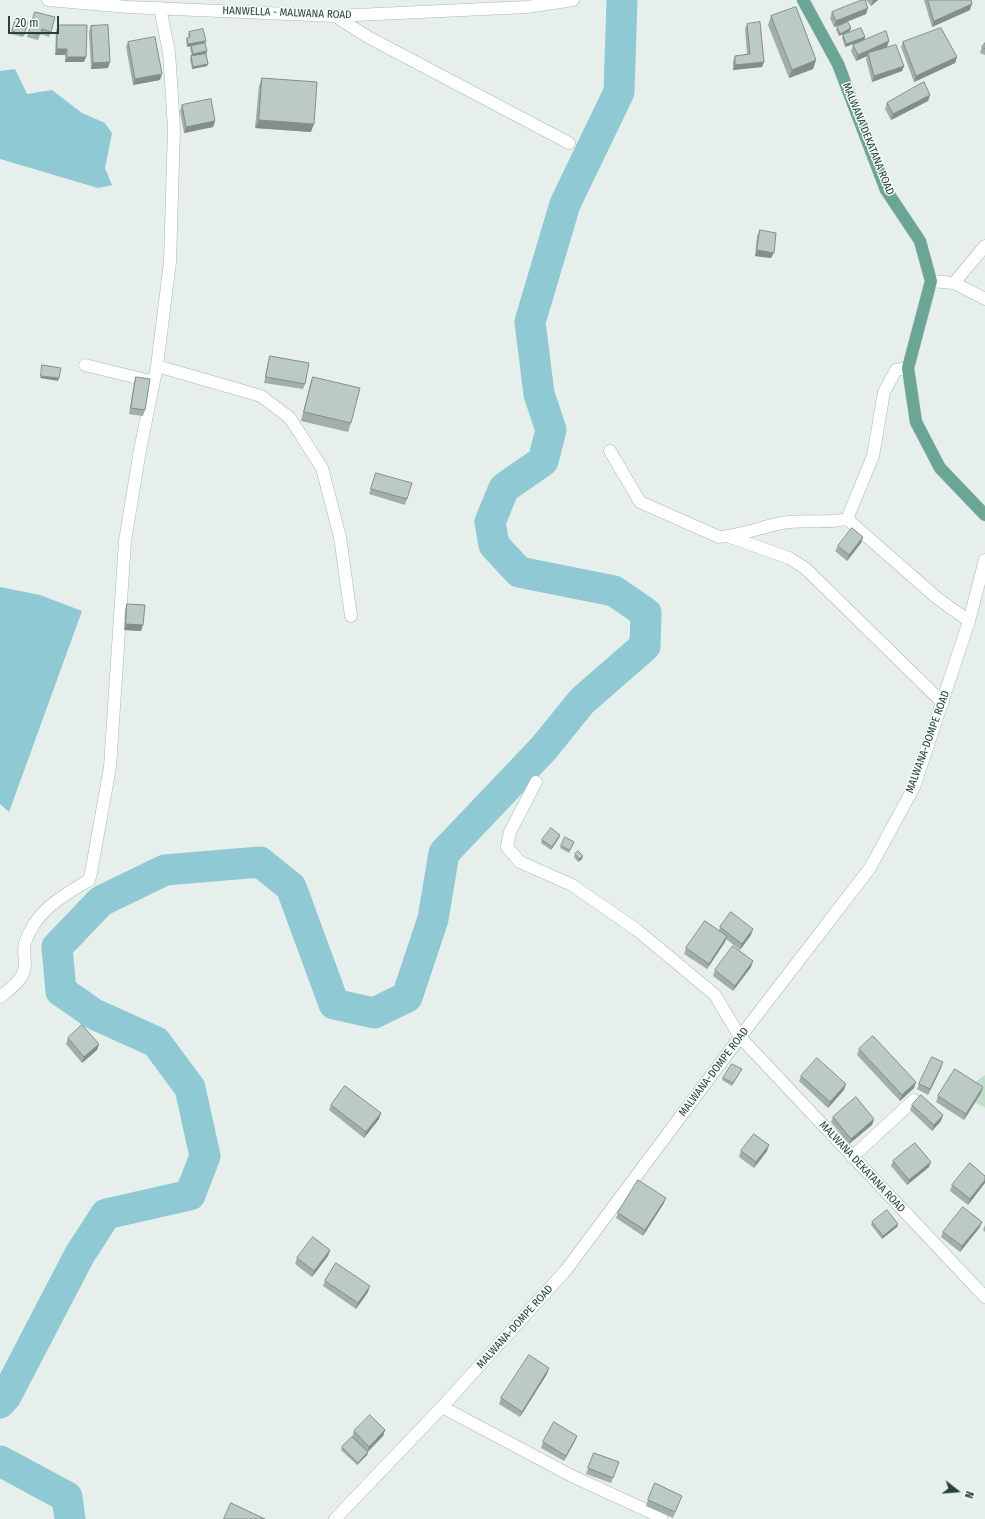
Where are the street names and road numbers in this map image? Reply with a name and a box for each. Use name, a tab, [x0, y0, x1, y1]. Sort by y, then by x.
street label: HANWELLA - MALWANA ROAD	[222, 4, 352, 22]
street label: MALWANA DEKATANA ROAD	[839, 81, 897, 197]
street label: MALWANA-DOMPE ROAD	[903, 689, 953, 795]
street label: MALWANA-DOMPE ROAD	[676, 1025, 752, 1119]
street label: MALWANA DEKATANA ROAD	[816, 1119, 908, 1215]
street label: MALWANA-DOMPE ROAD	[474, 1282, 556, 1372]

